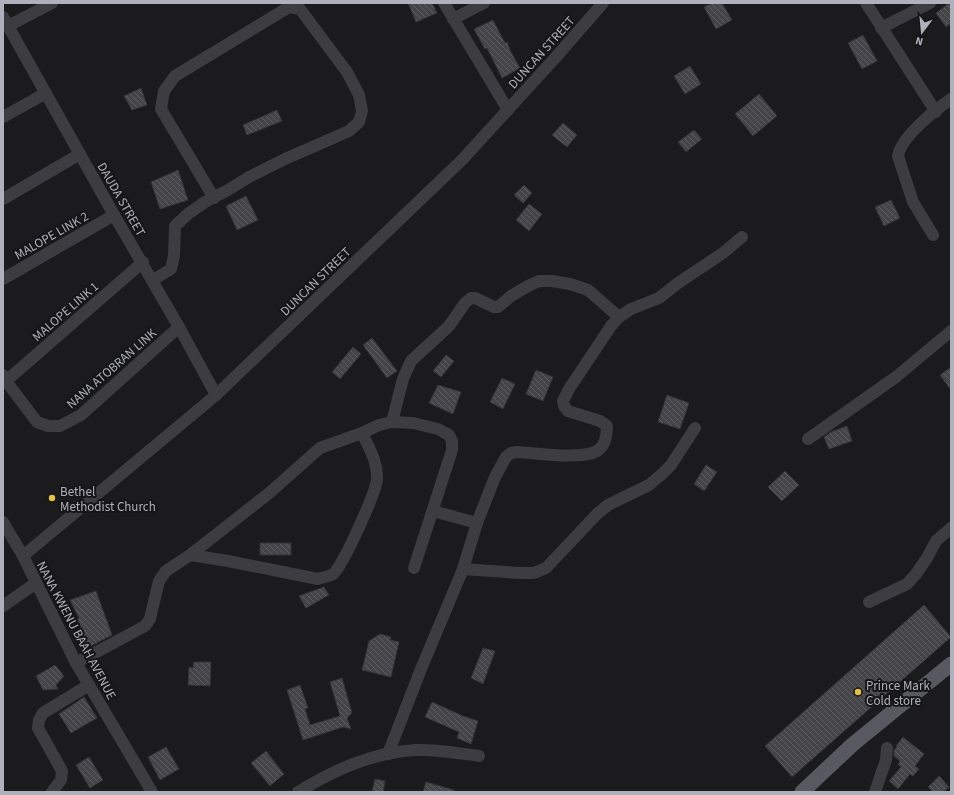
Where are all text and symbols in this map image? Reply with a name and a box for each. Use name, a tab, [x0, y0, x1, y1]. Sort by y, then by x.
street label: DUNCAN STREET	[504, 12, 579, 93]
north arrow	[902, 12, 942, 52]
text: N	[914, 33, 925, 49]
street label: DAUDA STREET	[93, 159, 150, 240]
street label: MALOPE LINK 2	[11, 207, 92, 264]
street label: DUNCAN STREET	[276, 243, 355, 320]
street label: MALOPE LINK 1	[29, 278, 103, 346]
street label: NANA ATOBRAN LINK	[63, 324, 161, 413]
place label: Bethel Methodist Church	[60, 483, 156, 516]
marker: Bethel Methodist Church	[47, 493, 57, 503]
street label: NANA KWENU BAAH AVENUE	[32, 558, 120, 703]
place label: Prince Mark Cold store	[866, 677, 930, 710]
marker: Prince Mark Cold store	[853, 687, 863, 697]

